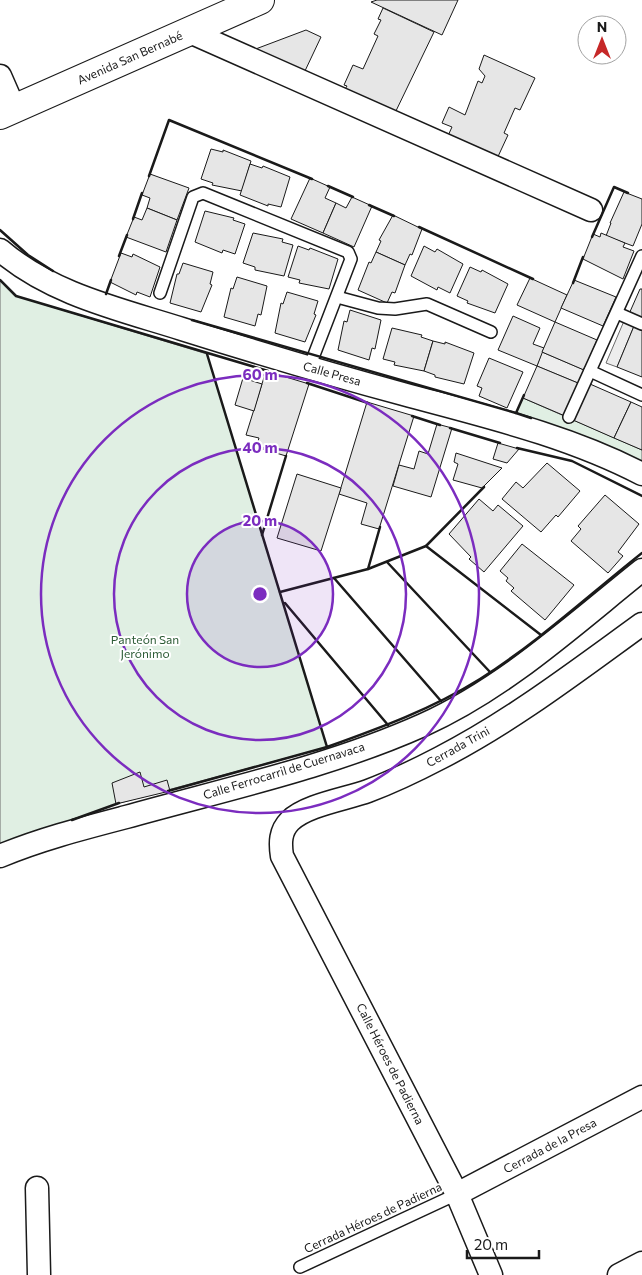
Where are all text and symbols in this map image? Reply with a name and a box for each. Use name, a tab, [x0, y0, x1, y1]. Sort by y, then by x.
north arrow	[577, 15, 627, 65]
text: N	[597, 18, 607, 35]
street label: Avenida San Bernabé	[75, 28, 184, 87]
street label: Calle Presa	[302, 358, 363, 388]
text: 60 m	[242, 365, 278, 383]
text: 40 m	[242, 438, 278, 456]
text: 20 m	[243, 511, 277, 529]
centre of rings	[251, 585, 269, 603]
park label: Panteón San Jerónimo	[111, 632, 179, 661]
street label: Cerrada Trini	[423, 723, 492, 769]
street label: Calle Ferrocarril de Cuernavaca	[201, 739, 366, 801]
street label: Calle Héroes de Padierna	[354, 1001, 428, 1126]
street label: Cerrada de la Presa	[501, 1115, 598, 1176]
street label: Cerrada Héroes de Padierna	[301, 1179, 444, 1255]
scale bar	[467, 1228, 540, 1260]
text: 20 m	[474, 1235, 508, 1253]

